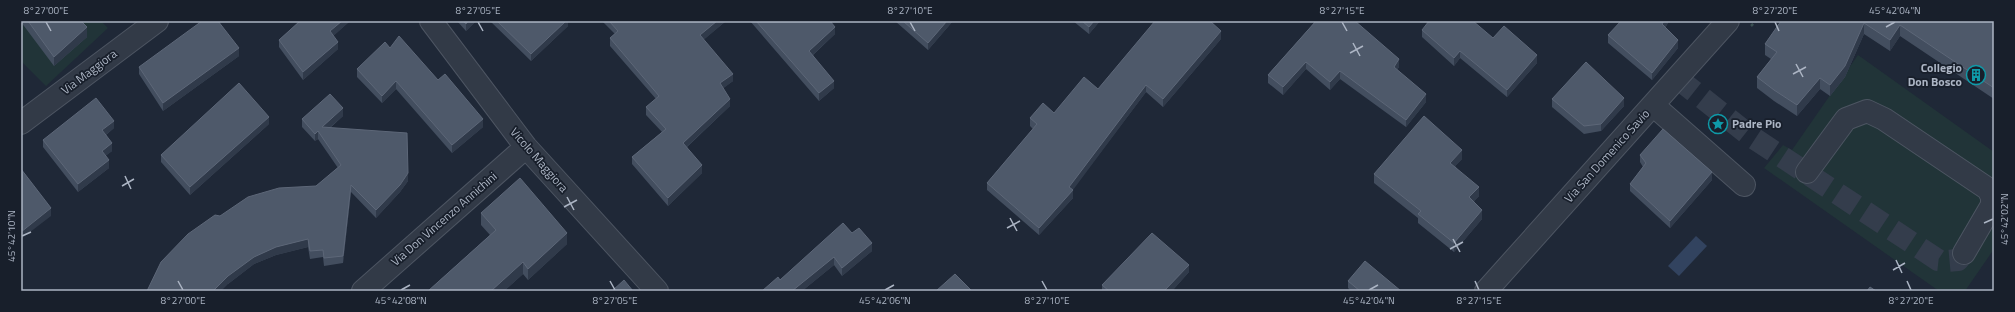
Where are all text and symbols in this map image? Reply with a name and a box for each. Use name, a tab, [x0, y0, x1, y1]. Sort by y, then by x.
text: 8°27'00"E	[24, 3, 69, 18]
text: 8°27'05"E	[456, 3, 501, 18]
text: 8°27'10"E	[888, 3, 933, 18]
text: 8°27'15"E	[1320, 3, 1365, 18]
text: 8°27'20"E	[1753, 3, 1798, 18]
text: 45°42'04"N	[1869, 3, 1921, 18]
street label: Via Maggiora	[57, 44, 121, 99]
place label: Collegio Don Bosco	[1908, 58, 1962, 91]
building icon: Collegio Don Bosco	[1965, 64, 1987, 86]
street label: Via San Domenico Savio	[1559, 105, 1654, 207]
place icon: Padre Pio	[1707, 113, 1729, 135]
place label: Padre Pio	[1732, 114, 1782, 133]
street label: Vicolo Maggiora	[506, 123, 573, 196]
street label: Via Don Vincenzo Annichini	[386, 167, 501, 270]
text: 45°42'02"N	[1997, 193, 2012, 245]
text: 45°42'10"N	[4, 210, 19, 262]
text: 8°27'00"E	[161, 293, 206, 308]
text: 45°42'08"N	[375, 293, 427, 308]
text: 8°27'05"E	[593, 293, 638, 308]
text: 45°42'06"N	[859, 293, 911, 308]
text: 8°27'10"E	[1025, 293, 1070, 308]
text: 45°42'04"N	[1343, 293, 1395, 308]
text: 8°27'15"E	[1457, 293, 1502, 308]
text: 8°27'20"E	[1889, 293, 1934, 308]

